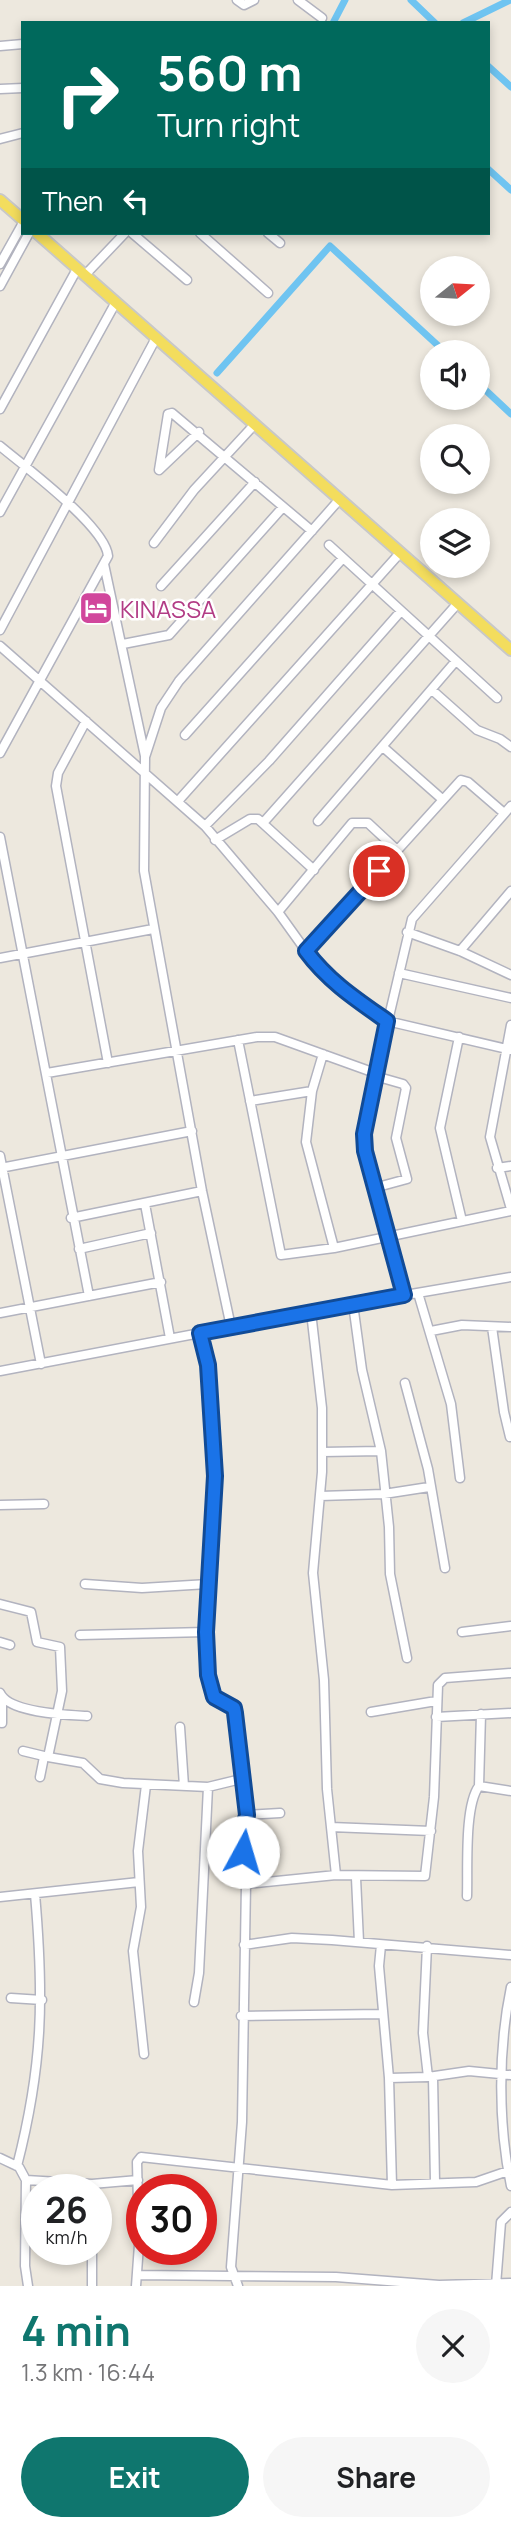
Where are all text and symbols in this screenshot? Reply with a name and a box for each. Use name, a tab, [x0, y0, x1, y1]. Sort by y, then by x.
text: 560 m	[157, 39, 302, 106]
icon: right	[42, 49, 133, 140]
text: Turn right	[157, 103, 300, 147]
icon: left	[117, 182, 155, 220]
text: Then	[42, 183, 103, 219]
north arrow	[420, 256, 490, 326]
map controls	[420, 256, 490, 578]
button: sound	[420, 340, 490, 410]
button: search	[420, 424, 490, 494]
button: layers	[420, 508, 490, 578]
hotel icon: KINASSA	[77, 589, 115, 627]
place label: KINASSA	[120, 592, 216, 625]
pin	[349, 841, 409, 901]
icon: arrive	[360, 852, 398, 890]
position arrow	[206, 1815, 280, 1889]
speed limit sign: 30	[126, 2174, 217, 2265]
text: 26	[45, 2186, 88, 2234]
text: km/h	[46, 2225, 87, 2249]
text: 4 min	[21, 2301, 131, 2359]
button: close	[416, 2309, 490, 2383]
text: 1.3 km · 16:44	[21, 2356, 155, 2388]
button: Exit	[21, 2437, 249, 2517]
button: Share	[263, 2437, 490, 2517]

